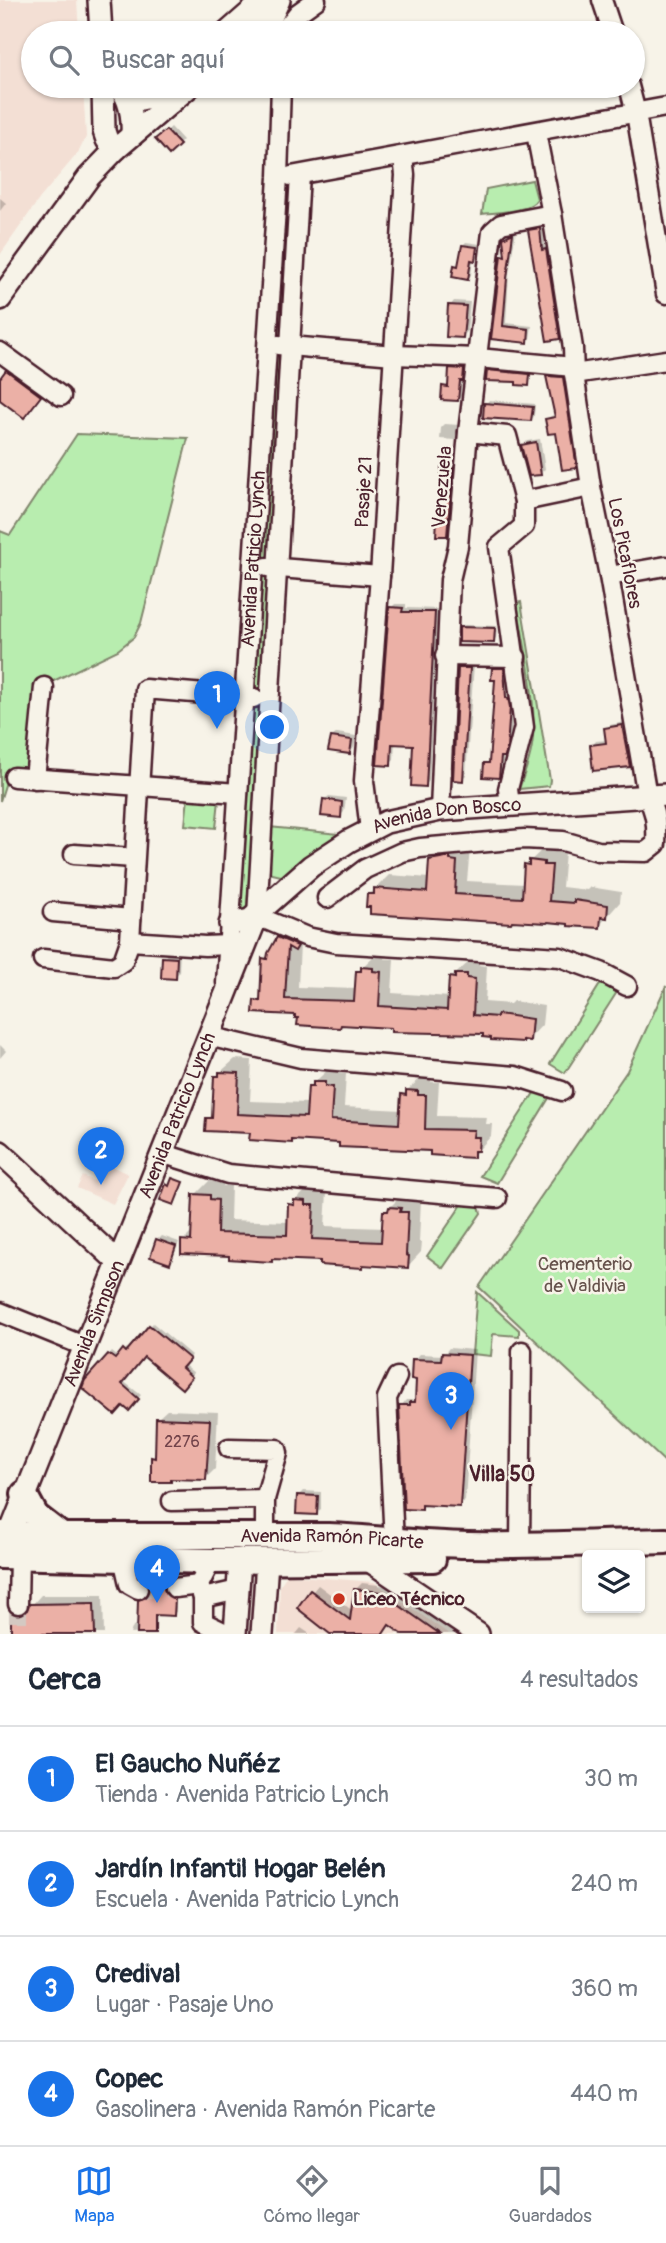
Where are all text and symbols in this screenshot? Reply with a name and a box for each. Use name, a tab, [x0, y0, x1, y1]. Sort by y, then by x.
search box	[21, 21, 645, 98]
icon: search	[45, 41, 83, 79]
text: Buscar aquí	[101, 44, 225, 76]
street label: Venezuela	[426, 445, 458, 529]
street label: Pasaje 21	[350, 456, 378, 528]
street label: Avenida Patricio Lynch	[236, 470, 271, 648]
street label: Los Picaflores	[602, 495, 648, 611]
pin: 1	[194, 671, 240, 729]
your location	[255, 710, 289, 744]
street label: Avenida Don Bosco	[368, 793, 522, 839]
street label: Avenida Patricio Lynch	[133, 1029, 221, 1202]
pin: 2	[78, 1127, 124, 1185]
park label: Cementerio de Valdivia	[538, 1252, 632, 1298]
street label: Avenida Simpson	[58, 1257, 130, 1390]
pin: 3	[428, 1372, 474, 1430]
house number: 2276	[164, 1432, 200, 1452]
district label: Villa 50	[469, 1461, 535, 1488]
street label: Avenida Ramón Picarte	[240, 1524, 425, 1555]
pin: 4	[134, 1545, 180, 1603]
map controls	[582, 1550, 645, 1613]
button: layers	[582, 1550, 645, 1613]
place label: Liceo Técnico	[353, 1587, 466, 1611]
marker: Liceo Técnico	[331, 1591, 347, 1607]
text: Cerca	[28, 1661, 101, 1698]
text: 4 resultados	[520, 1665, 638, 1694]
text: El Gaucho Nuñéz	[95, 1748, 280, 1780]
text: 1	[47, 1764, 56, 1793]
text: 30 m	[584, 1764, 638, 1793]
text: Tienda · Avenida Patricio Lynch	[95, 1780, 389, 1809]
text: Jardín Infantil Hogar Belén	[95, 1853, 386, 1885]
text: 2	[45, 1869, 57, 1898]
text: 240 m	[571, 1869, 638, 1898]
text: Escuela · Avenida Patricio Lynch	[95, 1885, 399, 1914]
text: Credival	[95, 1958, 181, 1990]
text: 3	[45, 1974, 57, 2003]
text: 360 m	[571, 1974, 638, 2003]
text: Lugar · Pasaje Uno	[95, 1990, 274, 2019]
text: Copec	[95, 2063, 164, 2095]
text: 4	[44, 2079, 58, 2108]
text: 440 m	[570, 2079, 638, 2108]
text: Gasolinera · Avenida Ramón Picarte	[95, 2095, 435, 2124]
tab: Mapa	[74, 2162, 115, 2228]
tab: Cómo llegar	[263, 2162, 360, 2228]
tab: Guardados	[509, 2162, 592, 2228]

